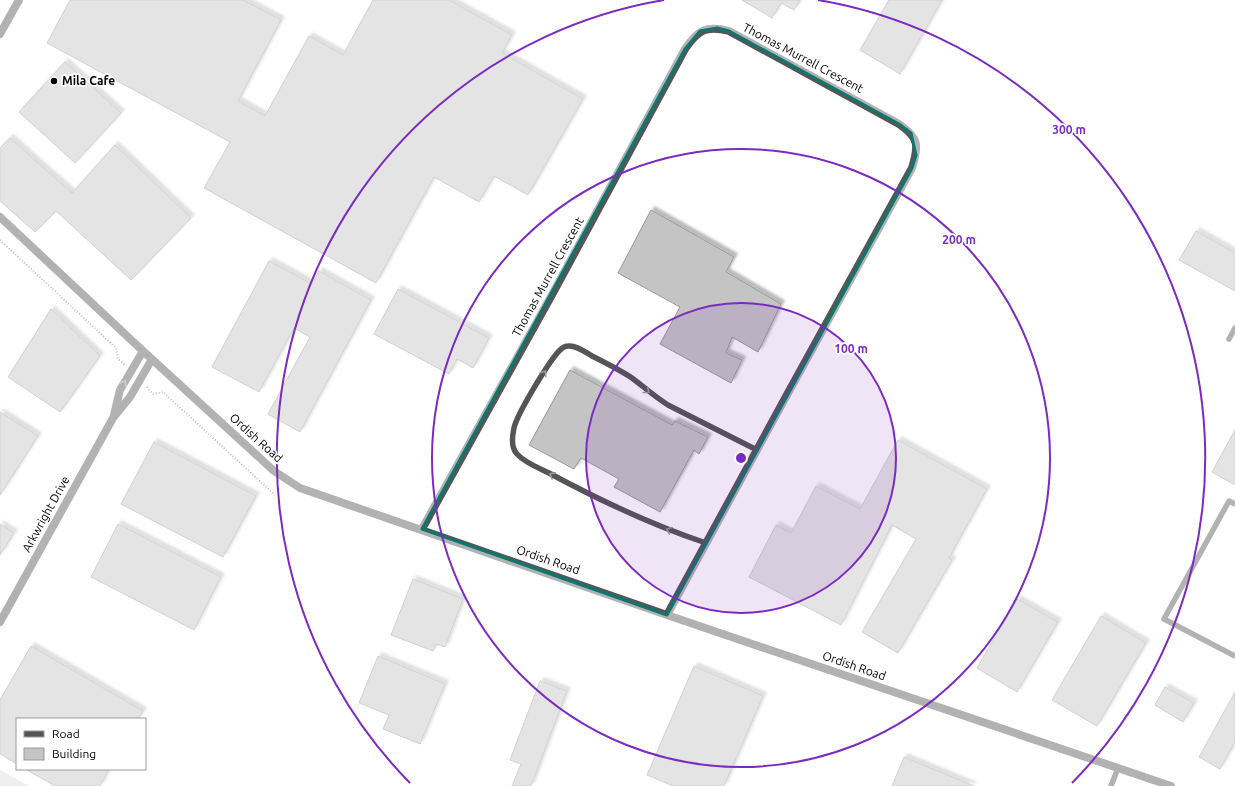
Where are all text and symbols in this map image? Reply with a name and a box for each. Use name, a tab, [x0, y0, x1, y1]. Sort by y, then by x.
street label: Thomas Murrell Crescent	[741, 20, 866, 95]
place label: Mila Cafe	[62, 74, 115, 87]
marker: Mila Cafe	[49, 76, 59, 86]
text: 300 m	[1052, 123, 1086, 136]
street label: Thomas Murrell Crescent	[509, 215, 586, 339]
text: 200 m	[942, 233, 976, 246]
text: 100 m	[834, 342, 868, 355]
one-way arrow	[539, 371, 546, 378]
one-way arrow	[119, 380, 127, 387]
one-way arrow	[643, 386, 650, 393]
street label: Ordish Road	[227, 411, 285, 465]
centre of rings	[734, 451, 748, 465]
one-way arrow	[549, 472, 556, 479]
street label: Arkwright Drive	[19, 474, 72, 554]
one-way arrow	[666, 527, 673, 535]
street label: Ordish Road	[515, 543, 582, 576]
street label: Ordish Road	[821, 649, 888, 682]
legend	[16, 718, 146, 770]
text: Road	[52, 727, 80, 740]
text: Building	[52, 747, 96, 760]

